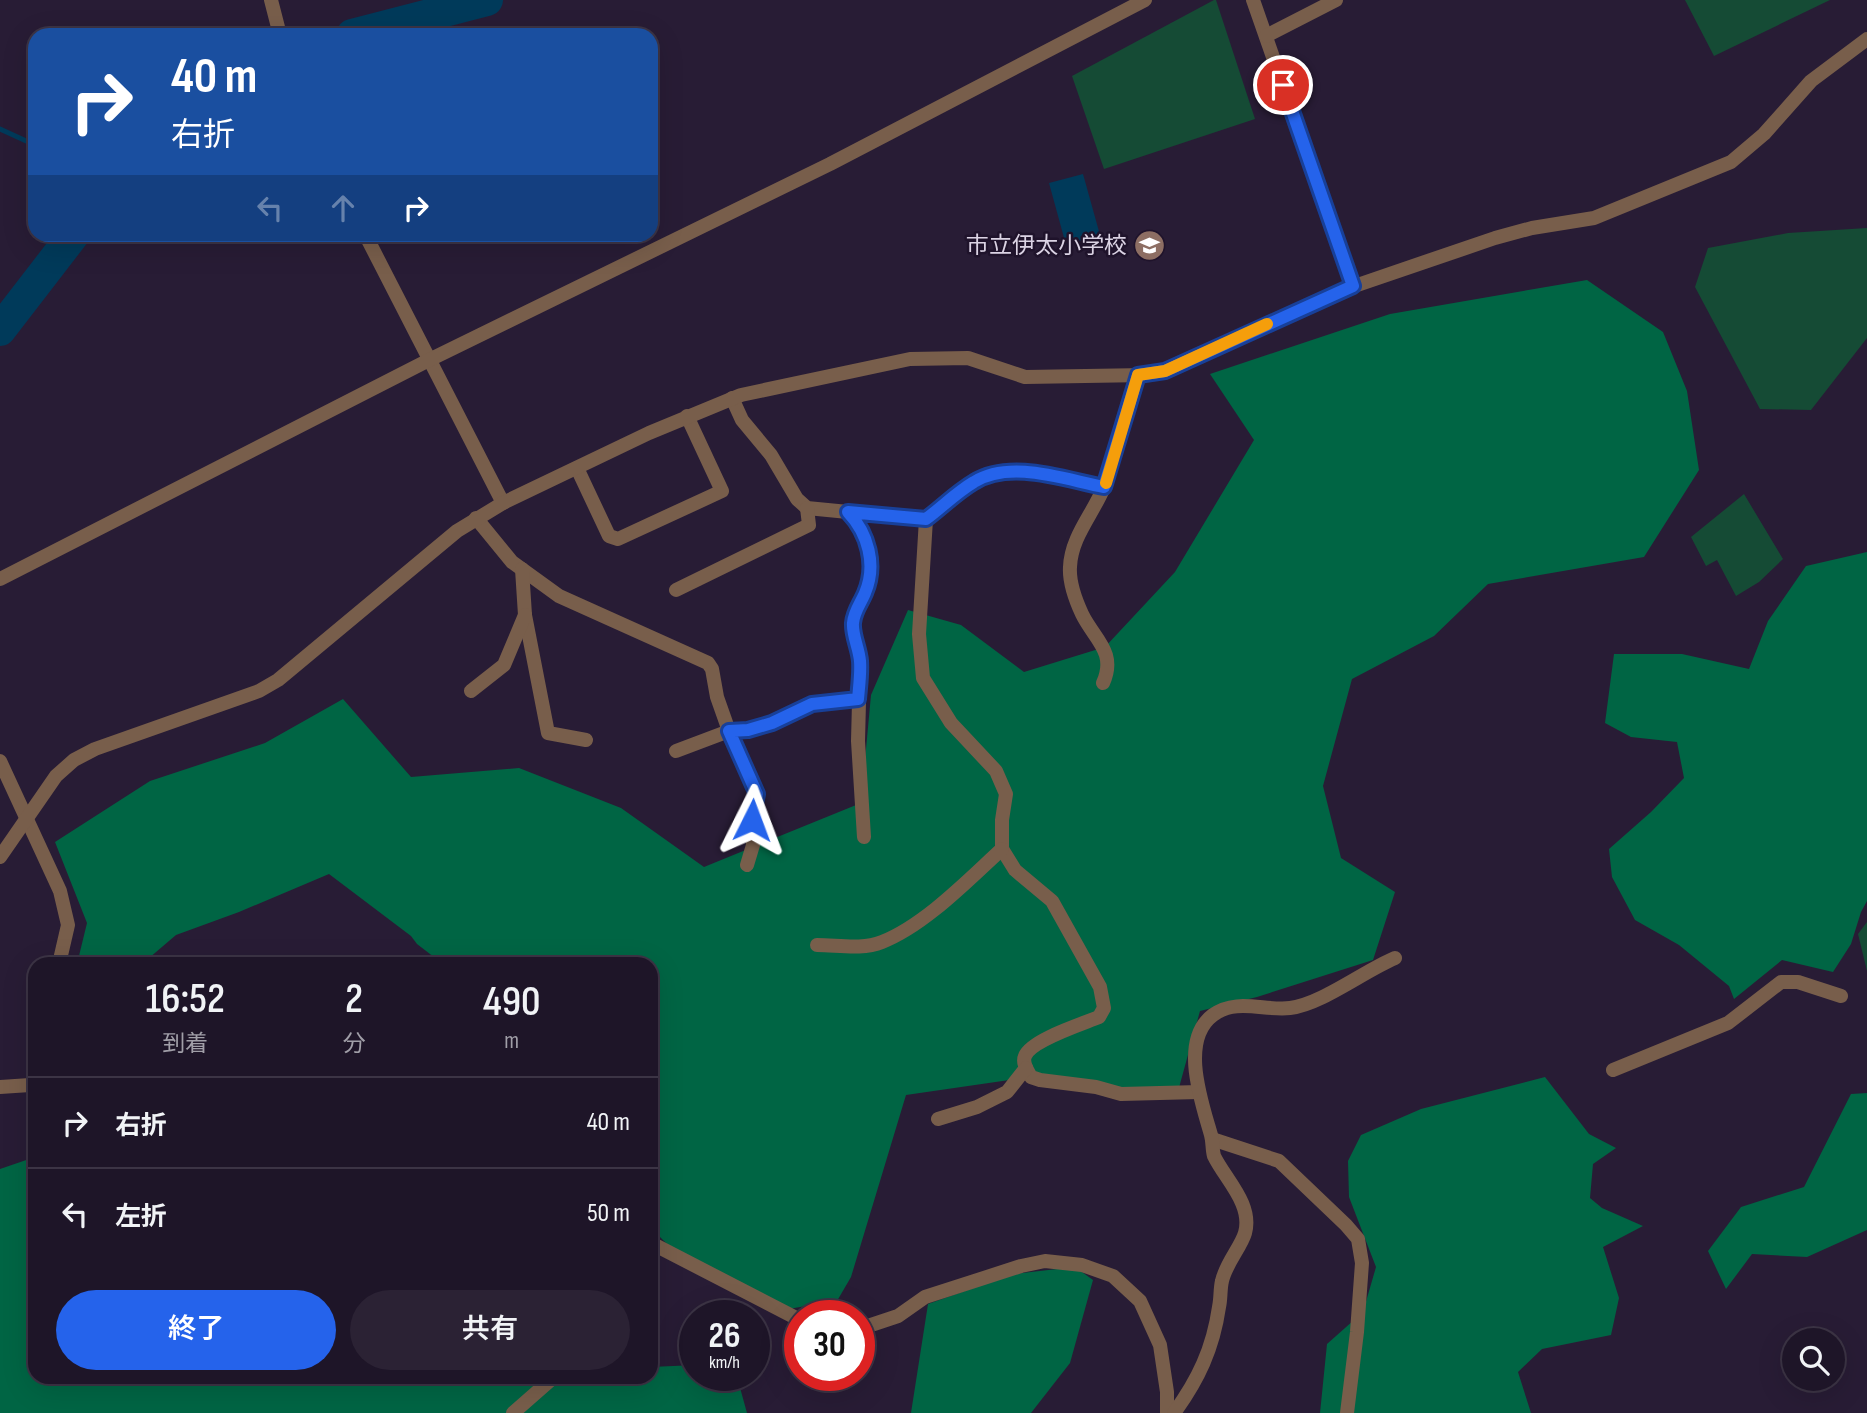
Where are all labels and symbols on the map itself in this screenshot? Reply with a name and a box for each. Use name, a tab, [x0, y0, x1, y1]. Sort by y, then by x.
pin	[1253, 55, 1313, 115]
school or university icon: 市立伊太小学校	[1133, 228, 1167, 262]
place label: 市立伊太小学校	[966, 232, 1127, 260]
position arrow	[715, 783, 789, 857]
speed limit sign: 30	[784, 1300, 875, 1391]

